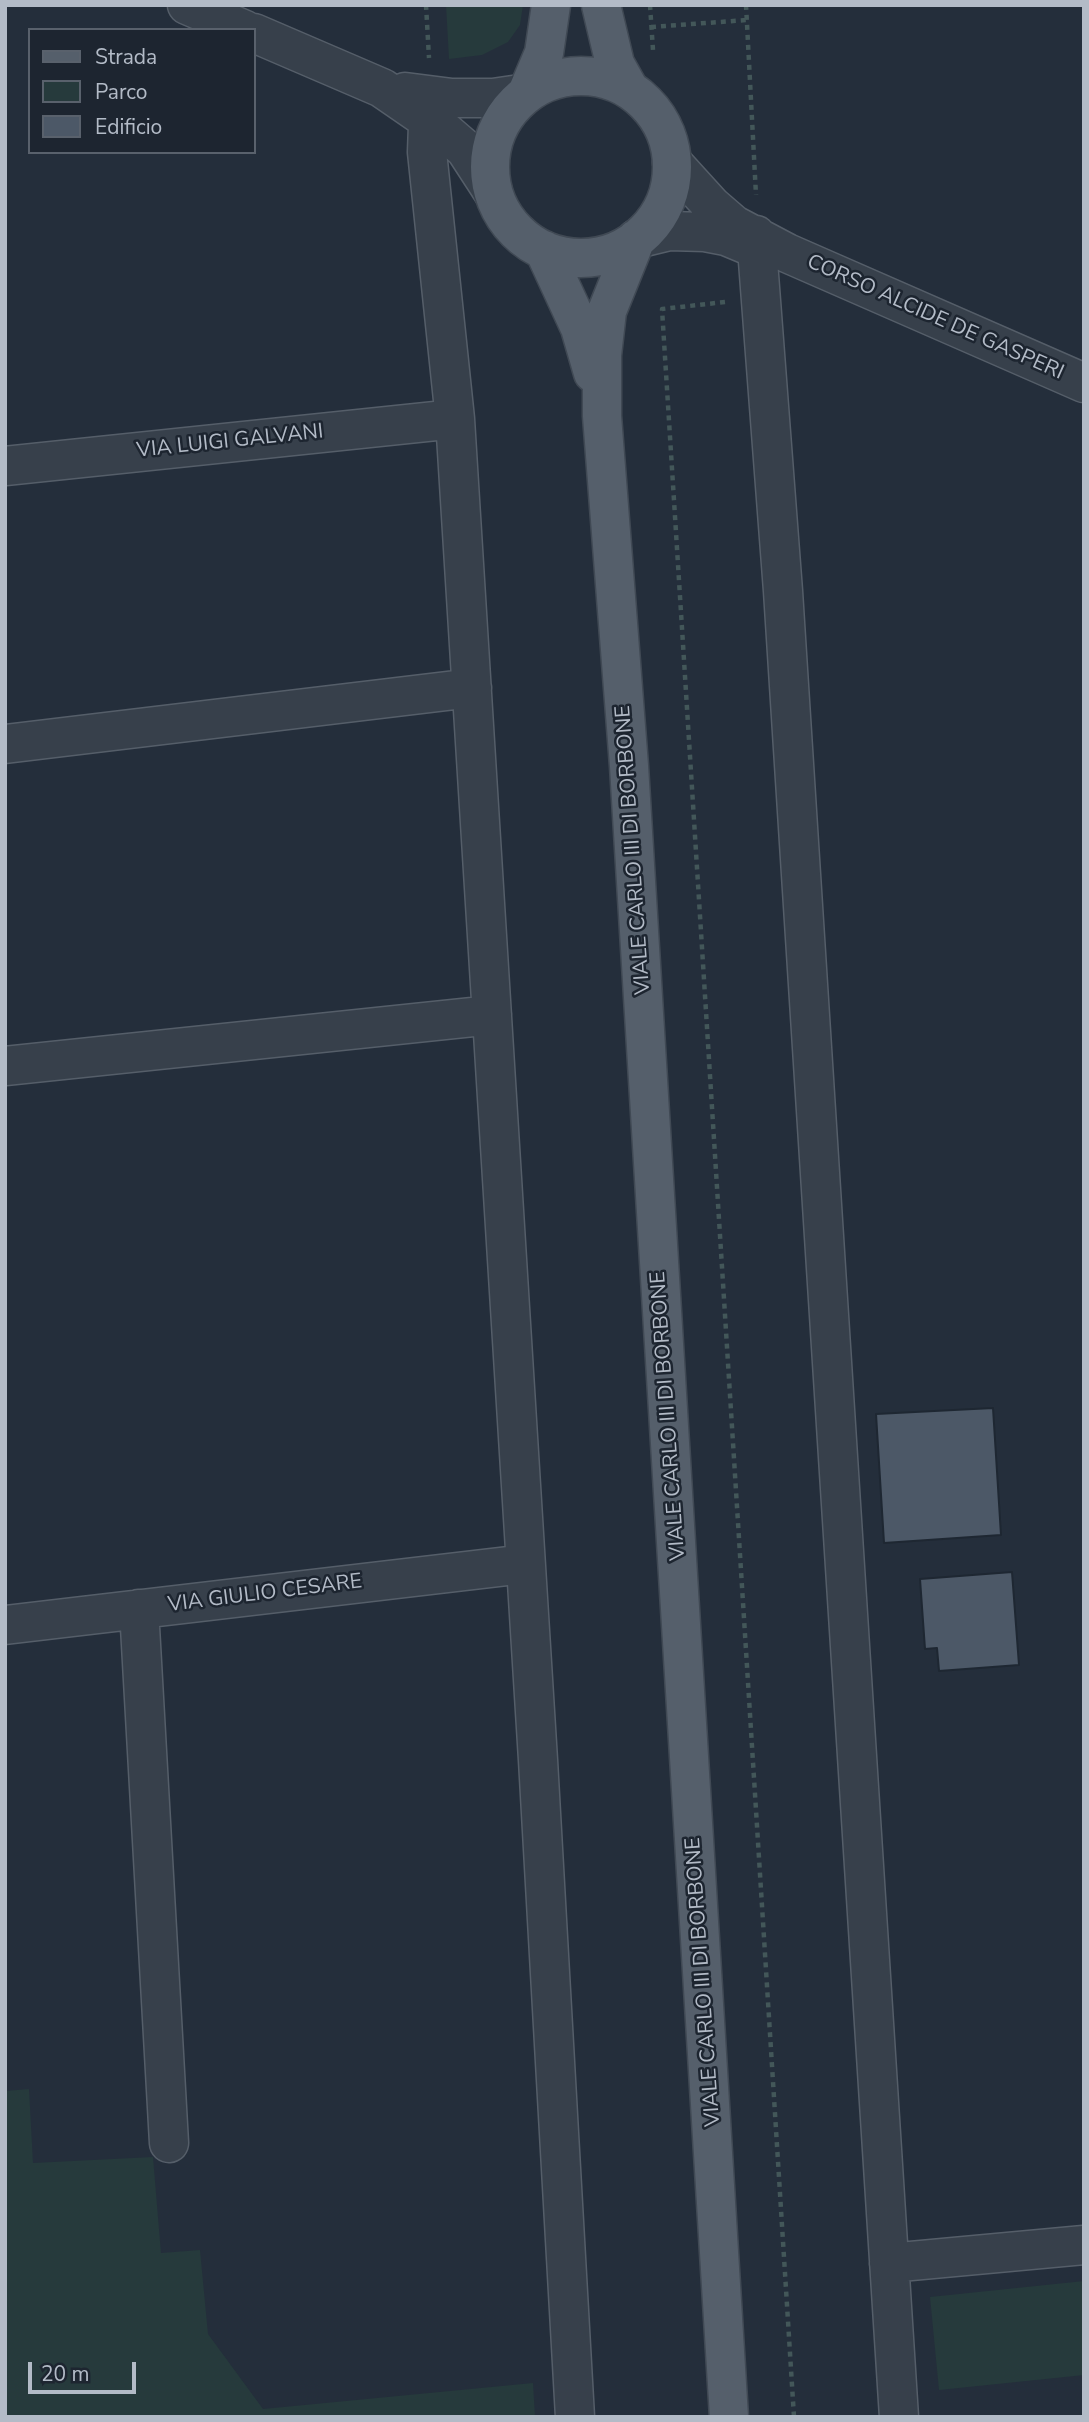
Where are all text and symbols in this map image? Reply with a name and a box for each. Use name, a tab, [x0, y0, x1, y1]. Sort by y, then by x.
legend	[28, 28, 256, 154]
text: Strada	[95, 43, 157, 71]
text: Parco	[95, 78, 148, 106]
text: Edificio	[95, 113, 162, 141]
street label: CORSO ALCIDE DE GASPERI	[803, 250, 1067, 386]
street label: VIA LUIGI GALVANI	[135, 420, 325, 464]
street label: VIALE CARLO III DI BORBONE	[611, 705, 657, 995]
street label: VIALE CARLO III DI BORBONE	[646, 1271, 692, 1561]
street label: VIA GIULIO CESARE	[166, 1570, 364, 1618]
street label: VIALE CARLO III DI BORBONE	[681, 1837, 727, 2127]
scale bar	[32, 2348, 140, 2392]
text: 20 m	[41, 2360, 90, 2388]

